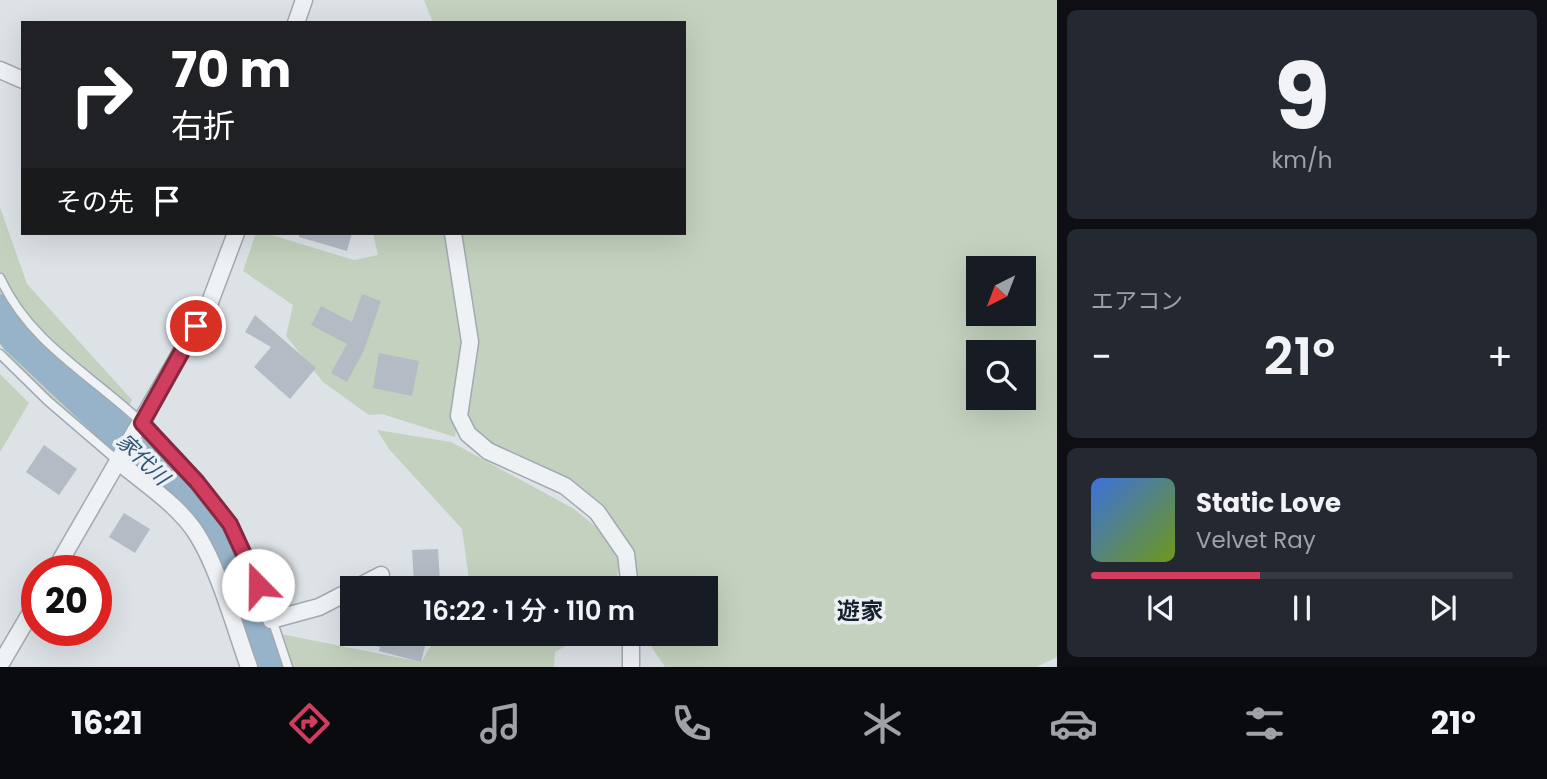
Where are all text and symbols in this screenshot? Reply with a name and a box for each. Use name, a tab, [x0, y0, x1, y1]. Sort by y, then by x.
text: 9	[1274, 33, 1330, 161]
text: 70 m	[171, 36, 291, 104]
icon: right	[56, 49, 147, 140]
text: 右折	[171, 103, 235, 148]
text: km/h	[1271, 144, 1333, 176]
icon: arrive	[148, 182, 186, 220]
text: その先	[56, 184, 134, 220]
north arrow	[966, 256, 1036, 326]
map controls	[966, 256, 1036, 410]
text: エアコン	[1091, 285, 1183, 317]
pin	[166, 296, 226, 356]
icon: arrive	[177, 307, 215, 345]
text: 21°	[1264, 320, 1335, 393]
text: −	[1091, 330, 1112, 383]
text: +	[1487, 330, 1513, 383]
button: search	[966, 340, 1036, 410]
water label: 家代川	[110, 427, 177, 493]
text: Static Love	[1196, 485, 1341, 521]
text: Velvet Ray	[1196, 524, 1316, 556]
position arrow	[221, 548, 295, 622]
speed limit sign: 20	[21, 555, 112, 646]
icon: previous	[1142, 589, 1180, 627]
icon: pause	[1283, 589, 1321, 627]
icon: next	[1424, 589, 1462, 627]
text: 16:22 · 1 分 · 110 m	[423, 593, 635, 629]
district label: 遊家	[837, 595, 883, 627]
icon: directions	[285, 699, 334, 748]
icon: music	[476, 699, 525, 748]
icon: phone	[667, 699, 716, 748]
icon: climate	[858, 699, 907, 748]
icon: car	[1049, 699, 1098, 748]
icon: filters	[1240, 699, 1289, 748]
text: 16:21	[71, 700, 143, 745]
text: 21°	[1431, 700, 1476, 745]

